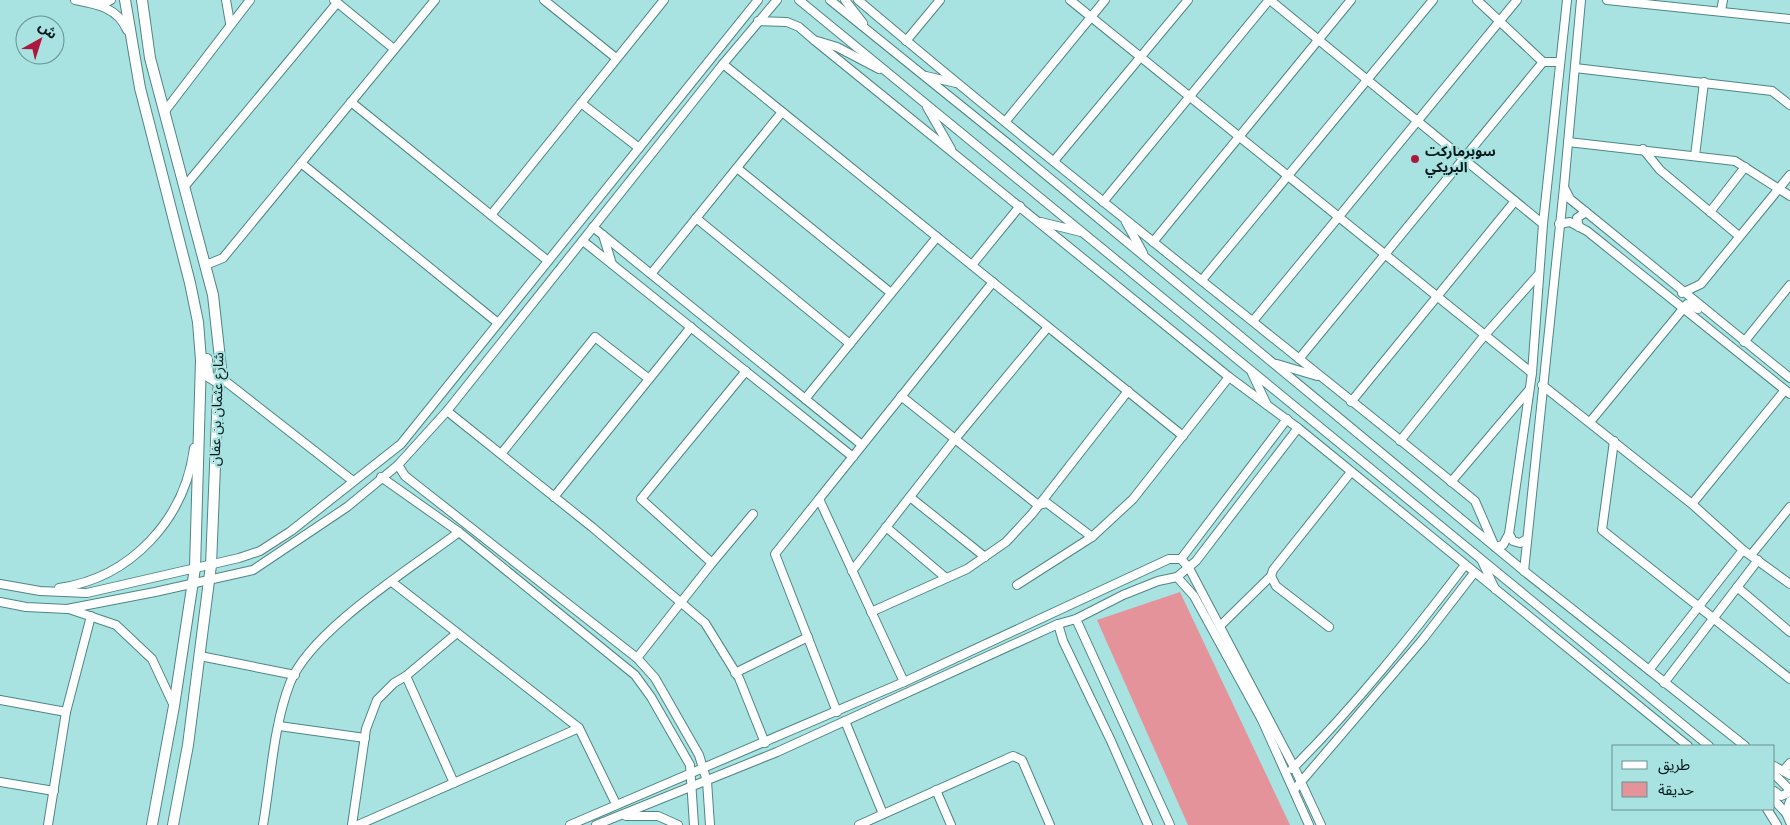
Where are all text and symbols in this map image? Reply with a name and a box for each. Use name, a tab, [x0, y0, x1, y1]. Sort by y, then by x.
north arrow	[15, 15, 65, 65]
text: ش	[35, 18, 61, 43]
place label: سوبرماركت البريكي	[1425, 143, 1496, 178]
marker: سوبرماركت البريكي	[1409, 153, 1421, 165]
street label: شارع عثمان بن عفان	[207, 352, 229, 466]
legend	[1612, 745, 1775, 810]
text: طريق	[1658, 756, 1690, 775]
text: حديقة	[1658, 781, 1694, 799]

